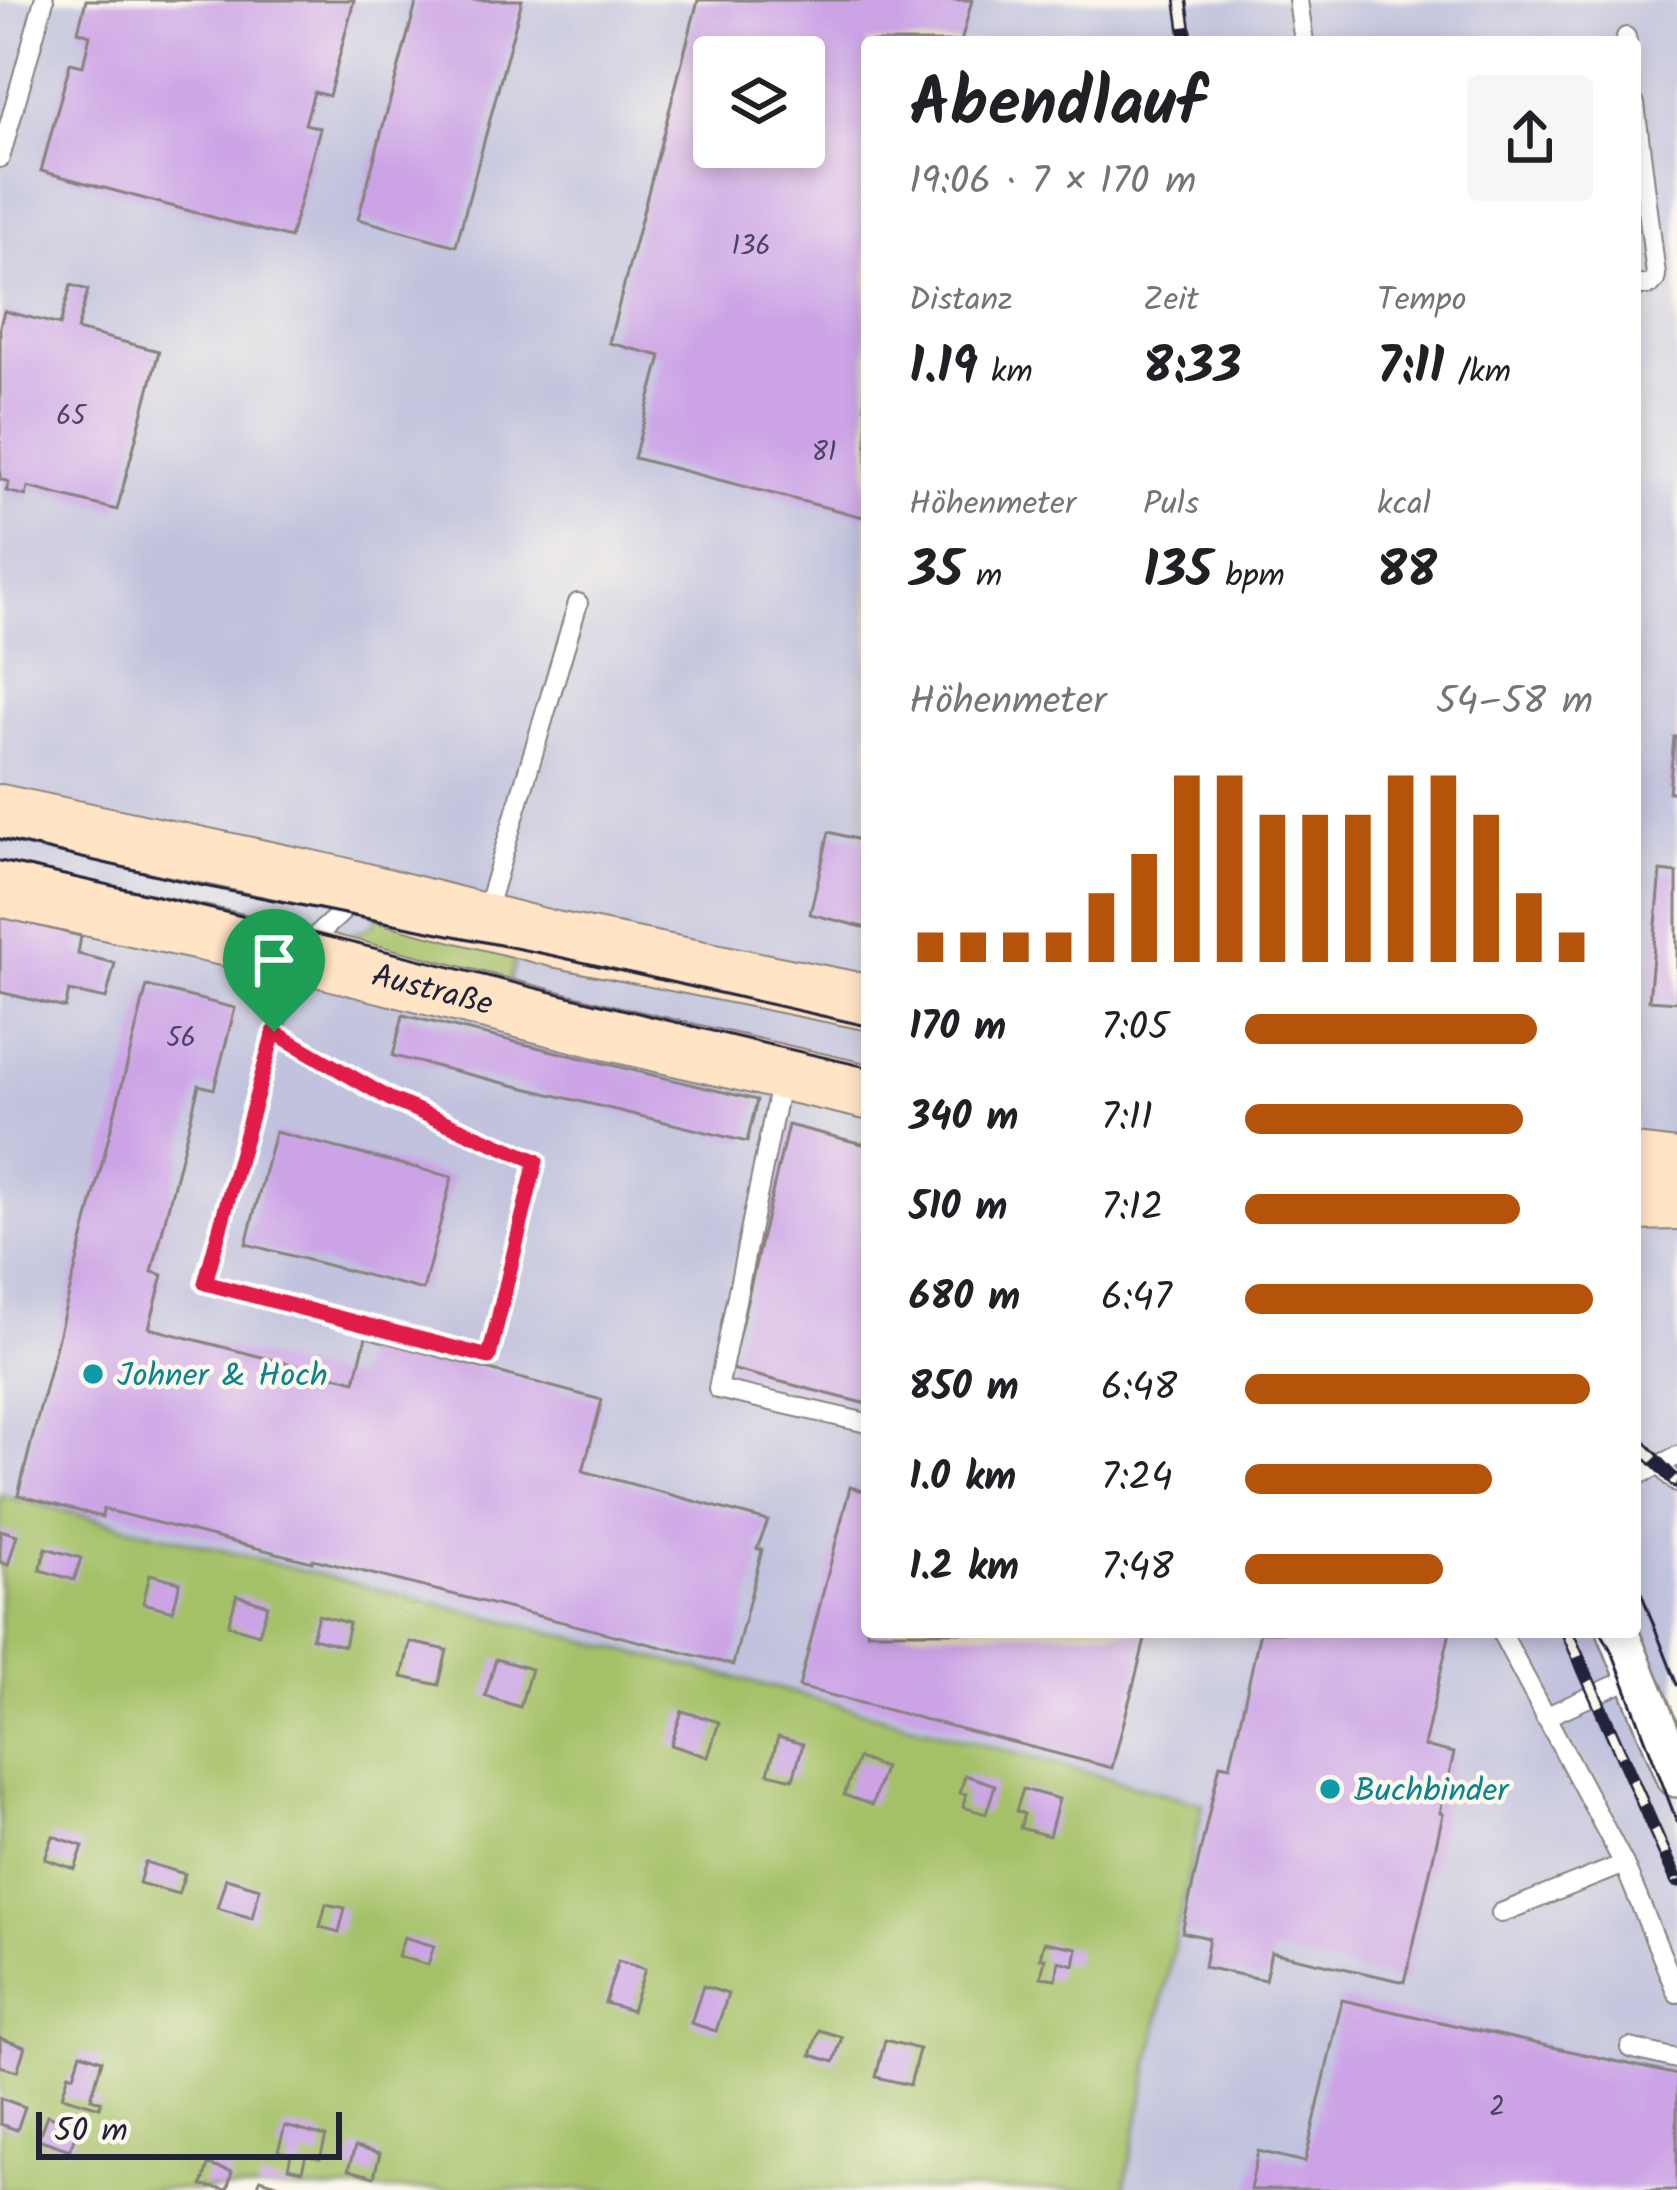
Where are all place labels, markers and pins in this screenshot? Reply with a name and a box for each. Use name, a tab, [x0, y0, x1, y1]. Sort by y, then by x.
pin	[223, 909, 325, 1032]
place label: Johner & Hoch	[117, 1351, 328, 1404]
marker: Johner & Hoch	[80, 1361, 106, 1387]
place label: Buchbinder	[1354, 1766, 1510, 1819]
marker: Buchbinder	[1317, 1776, 1343, 1802]

